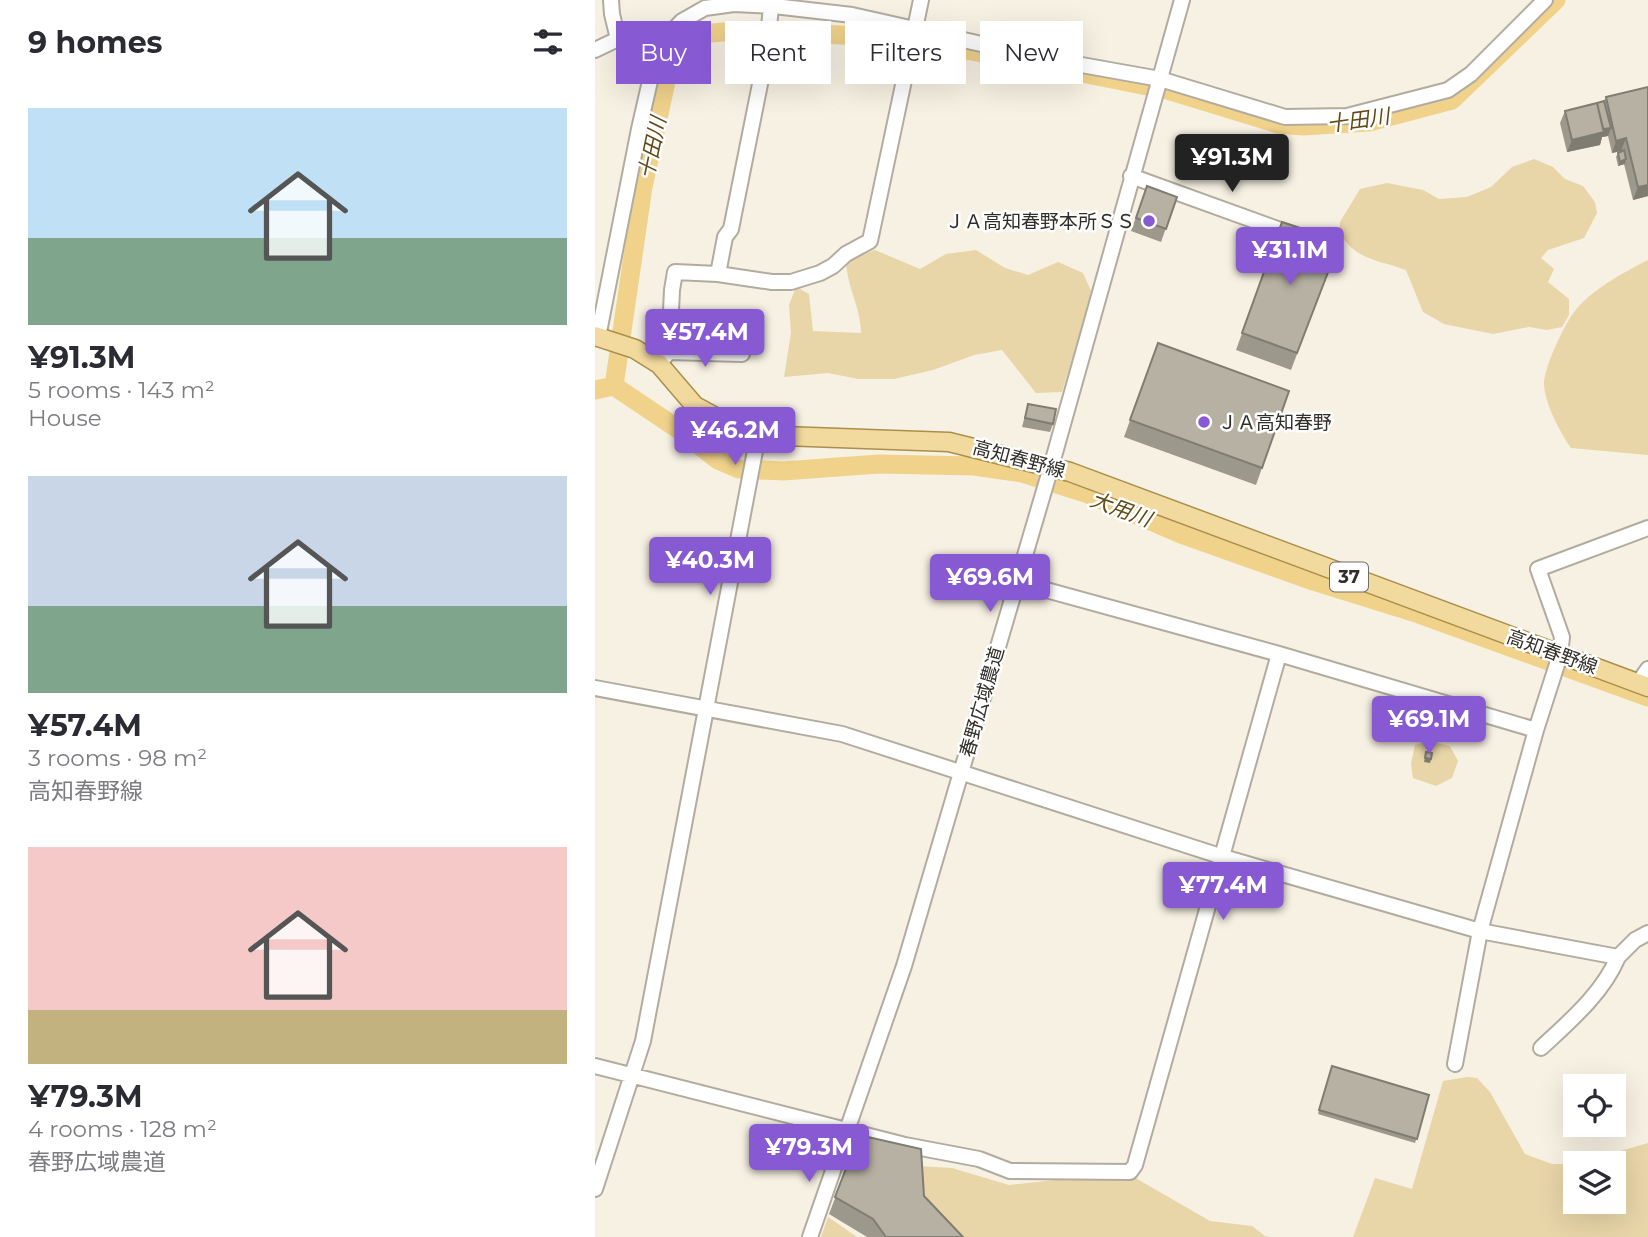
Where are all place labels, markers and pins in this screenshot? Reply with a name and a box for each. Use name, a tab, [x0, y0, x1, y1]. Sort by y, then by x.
pin: ¥91.3M	[1175, 134, 1289, 194]
place label: ＪＡ高知春野本所ＳＳ	[945, 210, 1135, 233]
marker: ＪＡ高知春野本所ＳＳ	[1141, 213, 1157, 229]
pin: ¥31.1M	[1233, 228, 1347, 287]
pin: ¥57.4M	[648, 310, 762, 369]
pin: ¥46.2M	[678, 407, 792, 467]
place label: ＪＡ高知春野	[1218, 411, 1332, 434]
marker: ＪＡ高知春野	[1196, 414, 1212, 430]
pin: ¥40.3M	[653, 538, 767, 597]
pin: ¥69.6M	[933, 554, 1047, 614]
pin: ¥69.1M	[1372, 696, 1486, 756]
pin: ¥77.4M	[1166, 862, 1280, 922]
pin: ¥79.3M	[752, 1124, 866, 1184]

